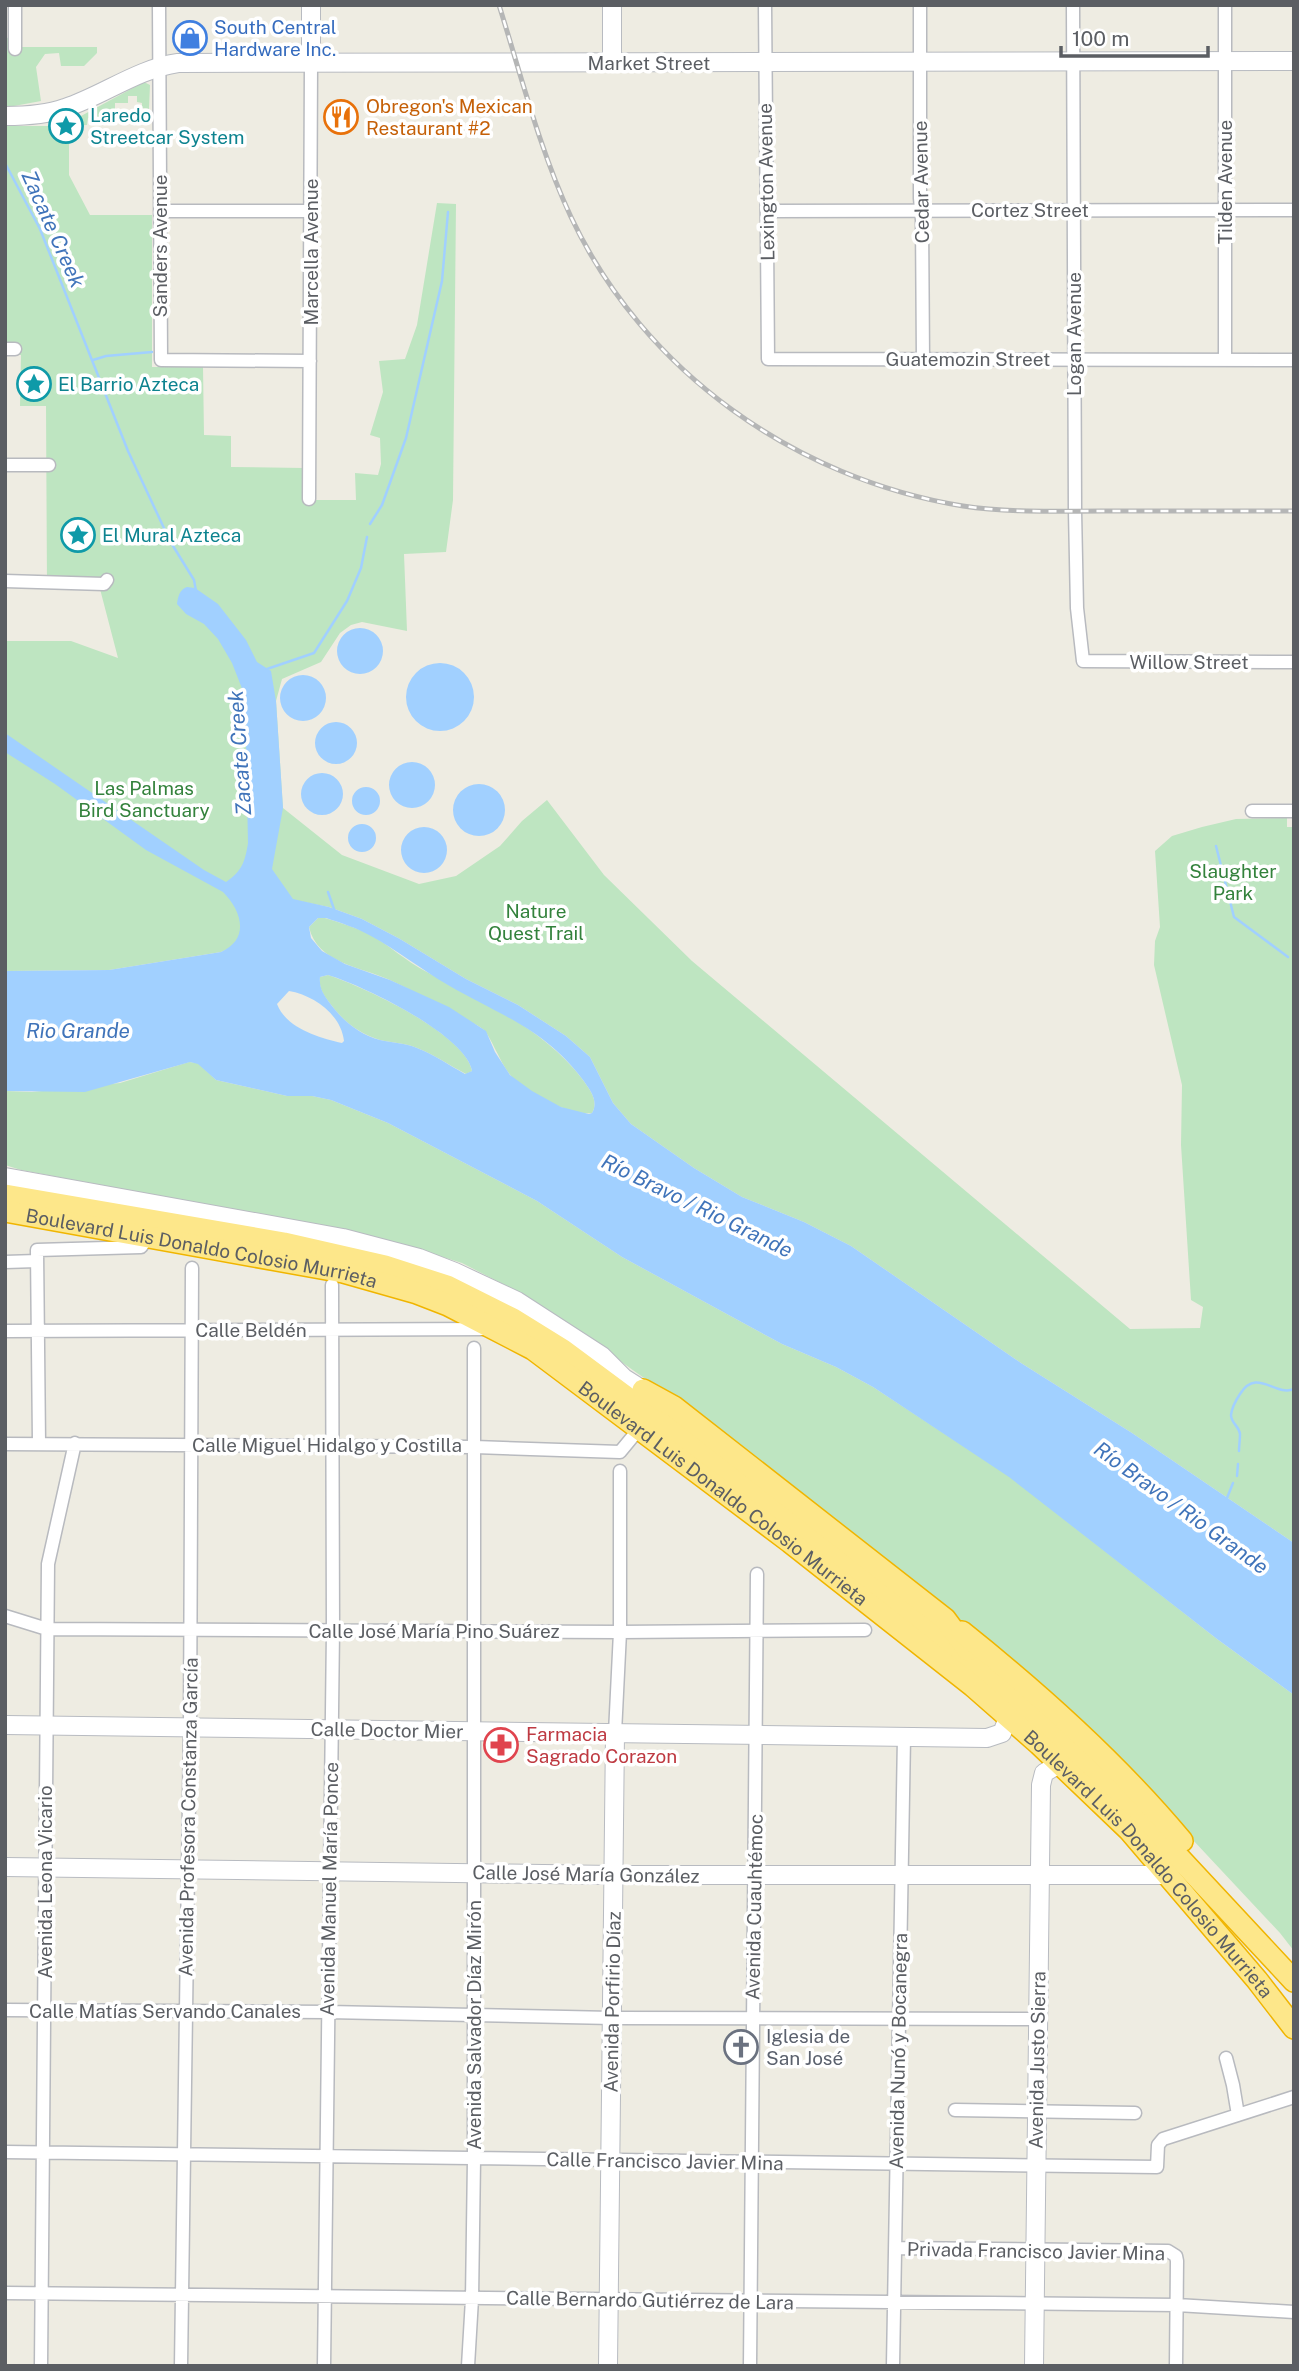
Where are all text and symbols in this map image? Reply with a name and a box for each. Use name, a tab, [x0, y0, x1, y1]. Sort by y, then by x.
scale bar	[1061, 14, 1208, 58]
place label: South Central Hardware Inc.	[214, 16, 337, 60]
shop icon: South Central Hardware Inc.	[171, 19, 209, 57]
text: 100 m	[1072, 26, 1129, 51]
street label: Market Street	[588, 52, 710, 74]
place label: Obregon's Mexican Restaurant #2	[366, 95, 533, 139]
restaurant icon: Obregon's Mexican Restaurant #2	[322, 98, 360, 136]
street label: Lexington Avenue	[754, 103, 778, 261]
place label: Laredo Streetcar System	[90, 104, 245, 148]
place icon: Laredo Streetcar System	[47, 107, 85, 145]
street label: Cedar Avenue	[909, 120, 933, 244]
street label: Tilden Avenue	[1214, 120, 1236, 244]
water label: Zacate Creek	[16, 166, 91, 292]
street label: Sanders Avenue	[149, 174, 171, 318]
street label: Marcella Avenue	[300, 178, 322, 326]
street label: Cortez Street	[971, 199, 1089, 221]
street label: Logan Avenue	[1063, 272, 1085, 396]
street label: Guatemozin Street	[886, 348, 1050, 370]
place icon: El Barrio Azteca	[15, 365, 53, 403]
place label: El Barrio Azteca	[58, 373, 199, 395]
place icon: El Mural Azteca	[59, 516, 97, 554]
place label: El Mural Azteca	[102, 524, 241, 546]
street label: Willow Street	[1129, 651, 1249, 673]
water label: Zacate Creek	[223, 689, 256, 817]
park label: Las Palmas Bird Sanctuary	[78, 777, 210, 821]
park label: Slaughter Park	[1189, 860, 1277, 904]
park label: Nature Quest Trail	[488, 900, 584, 944]
water label: Rio Grande	[26, 1018, 130, 1043]
water label: Río Bravo / Rio Grande	[598, 1148, 797, 1263]
street label: Boulevard Luis Donaldo Colosio Murrieta	[24, 1204, 380, 1292]
street label: Calle Beldén	[195, 1319, 307, 1341]
street label: Boulevard Luis Donaldo Colosio Murrieta	[574, 1376, 872, 1610]
street label: Calle Miguel Hidalgo y Costilla	[192, 1434, 462, 1456]
water label: Río Bravo / Rio Grande	[1089, 1436, 1273, 1579]
street label: Calle José María Pino Suárez	[308, 1620, 560, 1642]
street label: Avenida Profesora Constanza García	[174, 1657, 202, 1977]
street label: Calle Doctor Mier	[310, 1718, 464, 1742]
place label: Farmacia Sagrado Corazon	[526, 1723, 677, 1767]
street label: Boulevard Luis Donaldo Colosio Murrieta	[1020, 1725, 1278, 2002]
pharmacy icon: Farmacia Sagrado Corazon	[482, 1726, 520, 1764]
street label: Avenida Manuel María Ponce	[316, 1762, 342, 2016]
street label: Avenida Leona Vicario	[34, 1785, 56, 1979]
street label: Avenida Cuauhtémoc	[741, 1814, 767, 2000]
street label: Calle José María González	[472, 1861, 700, 1887]
street label: Avenida Salvador Díaz Mirón	[463, 1900, 485, 2150]
street label: Avenida Porfirio Díaz	[599, 1911, 625, 2093]
street label: Avenida Nunó y Bocanegra	[885, 1933, 911, 2169]
street label: Avenida Justo Sierra	[1024, 1971, 1050, 2149]
street label: Calle Matías Servando Canales	[29, 2000, 301, 2022]
place label: Iglesia de San José	[766, 2025, 850, 2069]
church icon: Iglesia de San José	[722, 2028, 760, 2066]
street label: Calle Francisco Javier Mina	[546, 2148, 784, 2174]
street label: Privada Francisco Javier Mina	[907, 2238, 1165, 2264]
street label: Calle Bernardo Gutiérrez de Lara	[506, 2286, 794, 2314]

